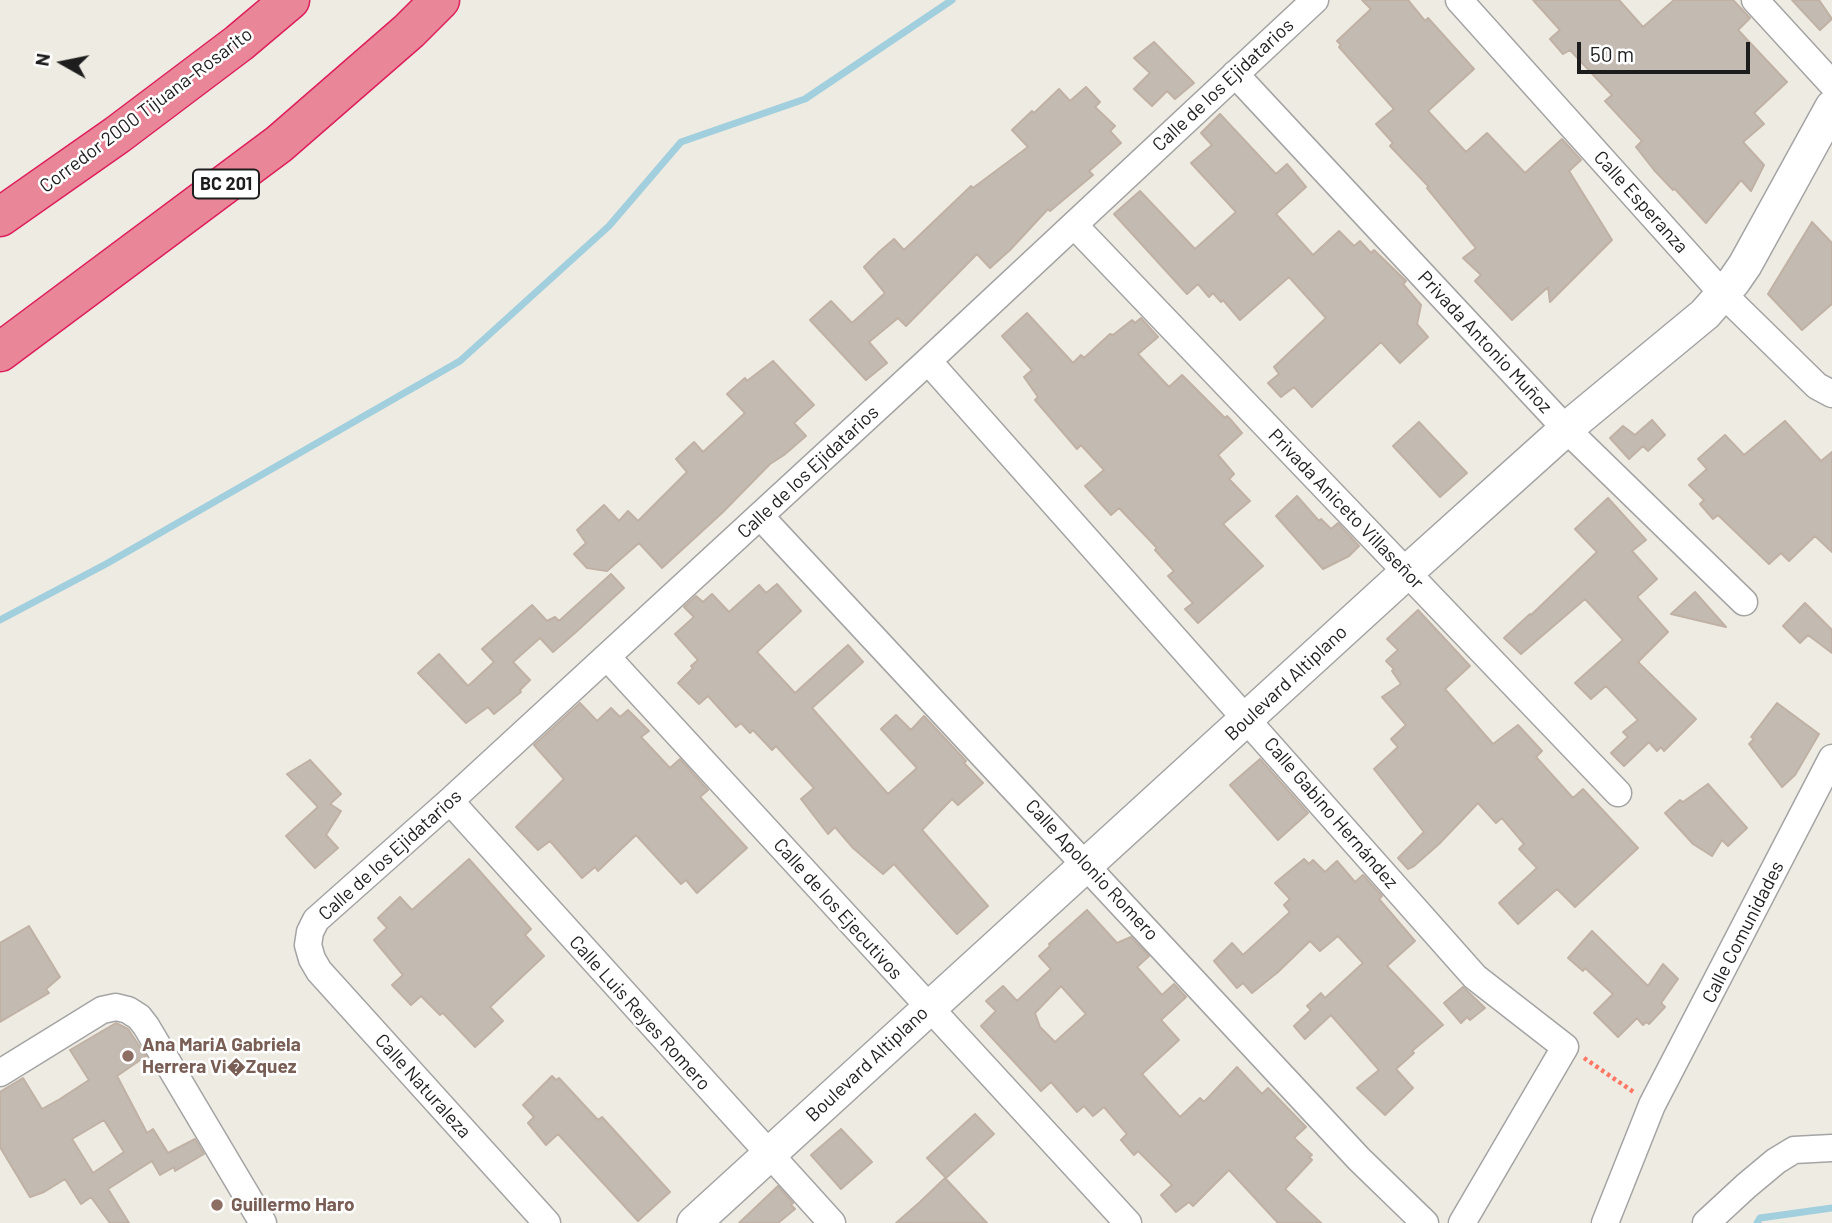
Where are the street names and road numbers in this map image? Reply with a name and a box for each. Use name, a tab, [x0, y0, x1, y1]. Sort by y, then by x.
street label: Calle de los Ejidatarios	[1148, 14, 1298, 156]
street label: Corredor 2000 Tijuana-Rosarito	[35, 23, 257, 197]
street label: Calle Esperanza	[1589, 146, 1693, 258]
road number: BC 201	[193, 169, 259, 198]
street label: Privada Antonio Muñoz	[1413, 266, 1557, 418]
street label: Calle de los Ejidatarios	[733, 401, 883, 543]
street label: Privada Aniceto Villaseñor	[1264, 424, 1428, 594]
street label: Boulevard Altiplano	[1220, 620, 1352, 746]
street label: Calle Gabino Hernández	[1259, 733, 1403, 893]
street label: Calle de los Ejidatarios	[314, 785, 466, 925]
street label: Calle Apolonio Romero	[1021, 795, 1163, 945]
street label: Calle de los Ejecutivos	[769, 834, 907, 984]
street label: Calle Comunidades	[1697, 857, 1789, 1007]
street label: Calle Luis Reyes Romero	[565, 931, 715, 1095]
street label: Boulevard Altiplano	[801, 1001, 933, 1127]
street label: Calle Naturaleza	[370, 1029, 476, 1143]

